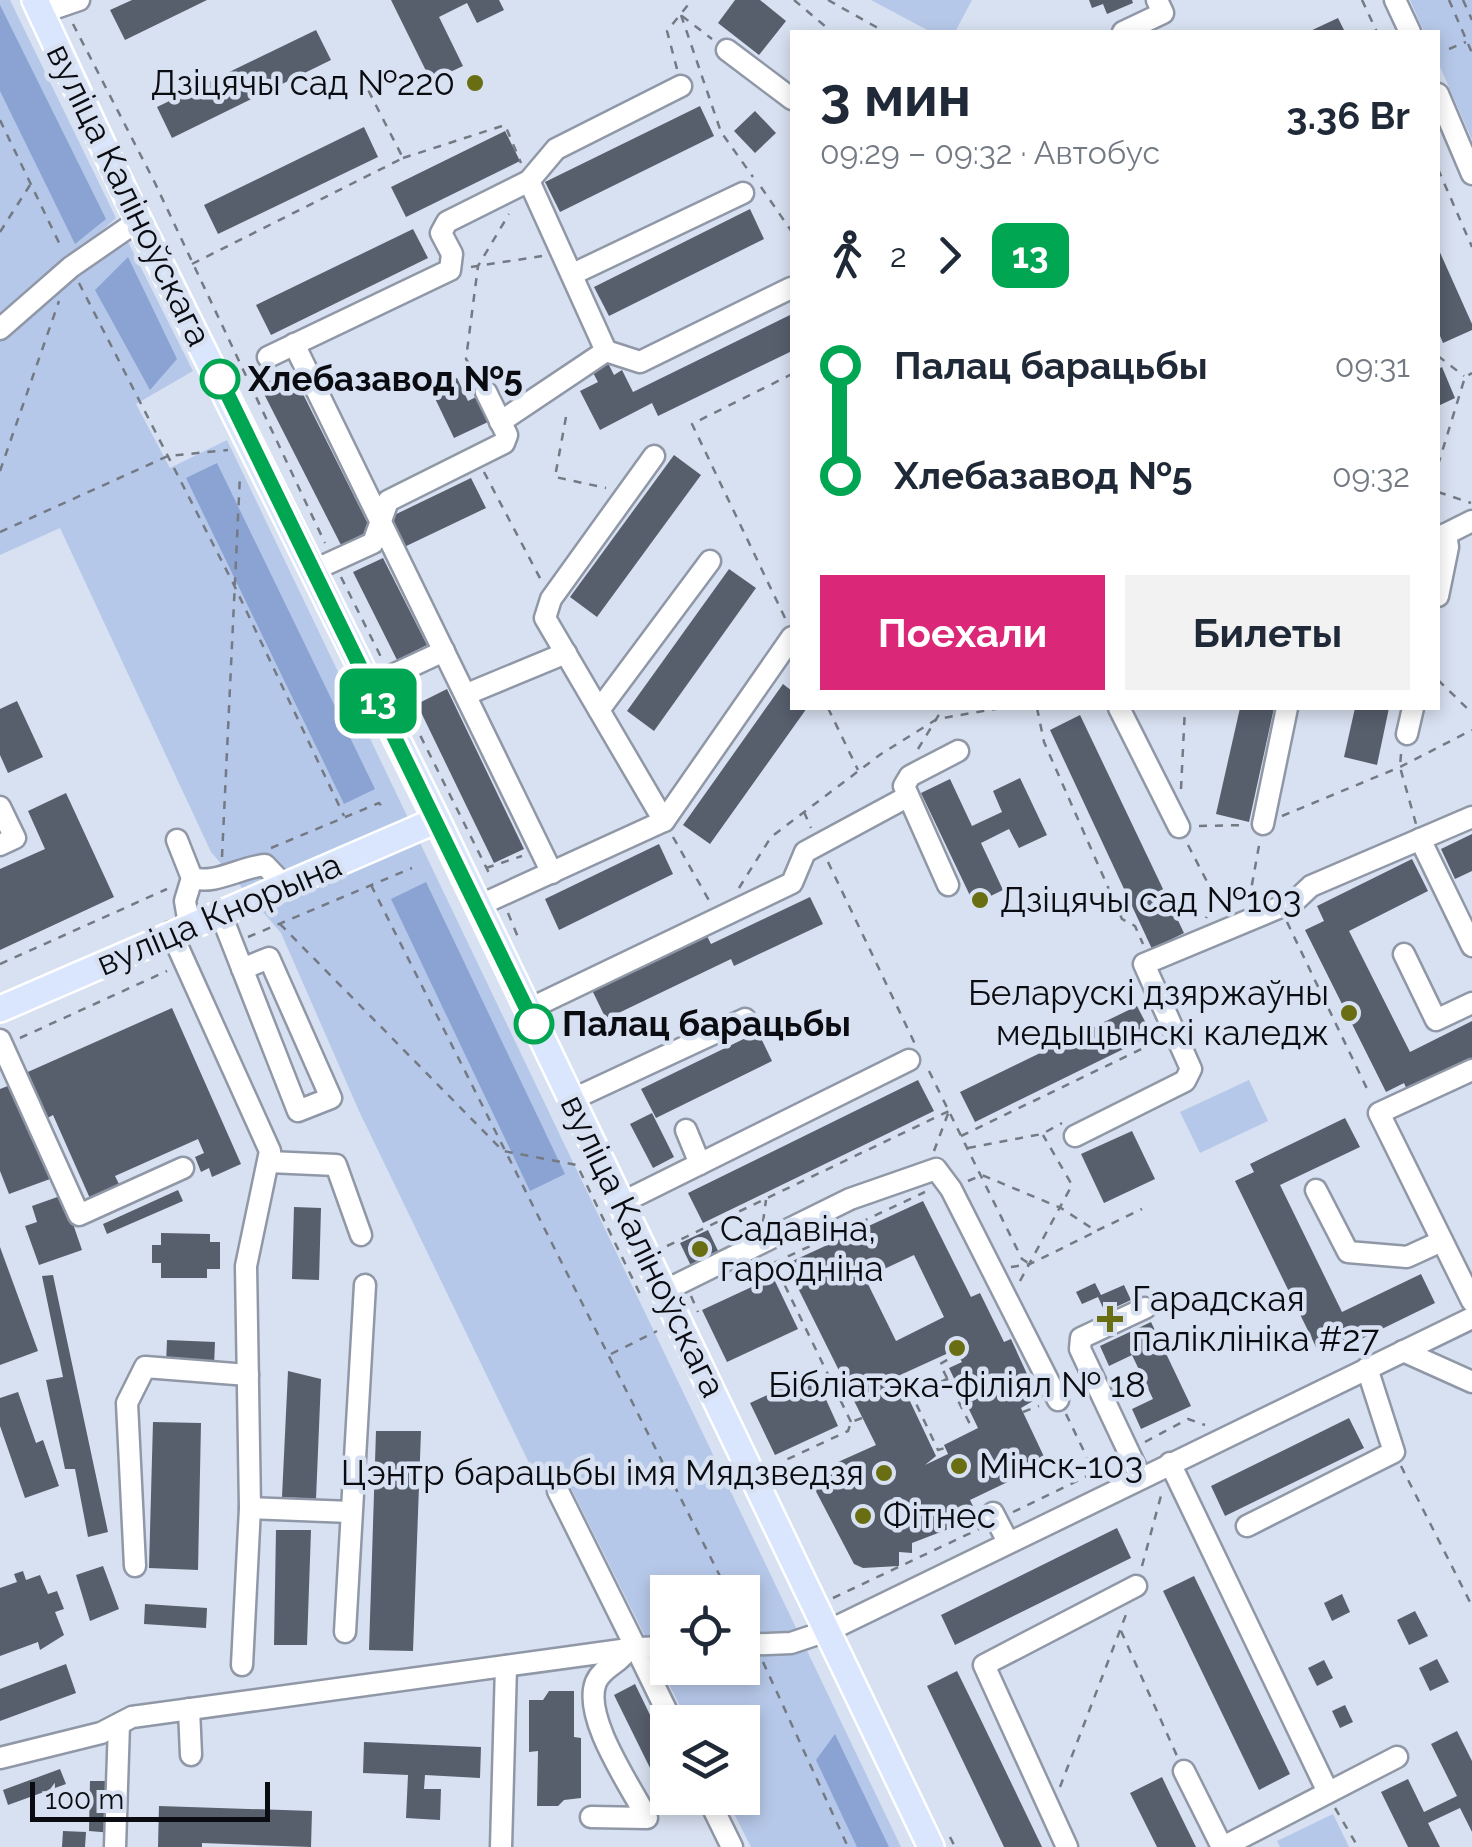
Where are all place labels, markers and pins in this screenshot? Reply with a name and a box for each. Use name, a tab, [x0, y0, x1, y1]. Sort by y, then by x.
place label: Дзіцячы сад №220	[151, 62, 455, 103]
marker: Дзіцячы сад №220	[464, 72, 486, 94]
place label: Хлебазавод №5	[247, 358, 523, 399]
marker: Хлебазавод №5	[201, 360, 239, 398]
place label: Дзіцячы сад №103	[1000, 879, 1302, 920]
marker: Дзіцячы сад №103	[969, 889, 991, 911]
place label: Беларускі дзяржаўны медыцынскі каледж	[968, 972, 1329, 1053]
marker: Беларускі дзяржаўны медыцынскі каледж	[1338, 1002, 1360, 1024]
place label: Палац барацьбы	[562, 1003, 851, 1044]
marker: Палац барацьбы	[515, 1005, 553, 1043]
place label: Садавіна, гародніна	[720, 1208, 884, 1289]
marker: Садавіна, гародніна	[689, 1238, 711, 1260]
place label: Гарадская паліклініка #27	[1132, 1278, 1379, 1359]
marker: Гарадская паліклініка #27	[1097, 1306, 1123, 1332]
marker: Бібліатэка-філіял № 18	[946, 1337, 968, 1359]
place label: Бібліатэка-філіял № 18	[768, 1364, 1146, 1405]
place label: Мінск-103	[979, 1445, 1143, 1486]
place label: Цэнтр барацьбы імя Мядзведзя	[341, 1452, 864, 1493]
marker: Мінск-103	[948, 1455, 970, 1477]
marker: Цэнтр барацьбы імя Мядзведзя	[873, 1462, 895, 1484]
place label: Фітнес	[883, 1495, 996, 1536]
marker: Фітнес	[852, 1505, 874, 1527]

